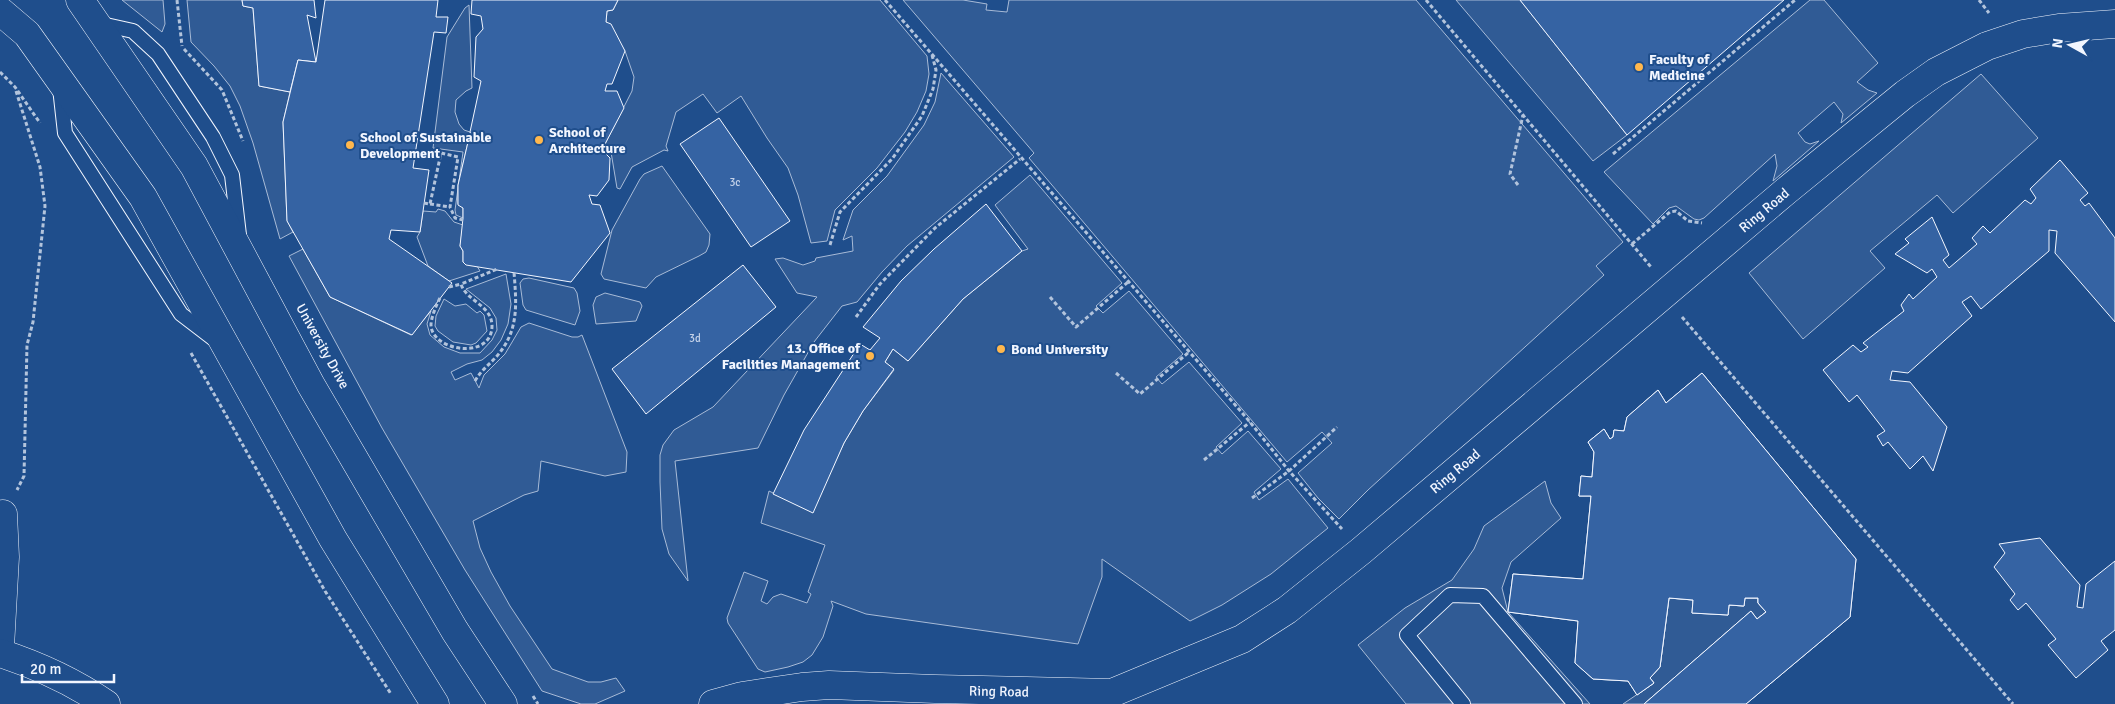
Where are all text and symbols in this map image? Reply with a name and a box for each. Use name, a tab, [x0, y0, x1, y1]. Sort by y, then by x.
north arrow	[2045, 20, 2095, 70]
text: N	[2049, 37, 2067, 49]
place label: Faculty of Medicine	[1649, 51, 1710, 84]
marker: Faculty of Medicine	[1633, 61, 1645, 73]
place label: School of Architecture	[549, 124, 626, 157]
place label: School of Sustainable Development	[360, 129, 491, 162]
marker: School of Architecture	[533, 134, 545, 146]
marker: School of Sustainable Development	[344, 139, 356, 151]
house number: 3c	[729, 176, 741, 189]
street label: Ring Road	[1736, 184, 1793, 236]
street label: University Drive	[292, 301, 353, 392]
house number: 3d	[689, 332, 701, 345]
place label: 13. Office of Facilities Management	[722, 340, 861, 373]
place label: Bond University	[1011, 341, 1108, 358]
marker: Bond University	[995, 343, 1007, 355]
marker: 13. Office of Facilities Management	[864, 350, 876, 362]
street label: Ring Road	[1427, 445, 1484, 497]
scale bar	[22, 652, 115, 684]
text: 20 m	[30, 660, 61, 678]
street label: Ring Road	[969, 682, 1029, 701]

